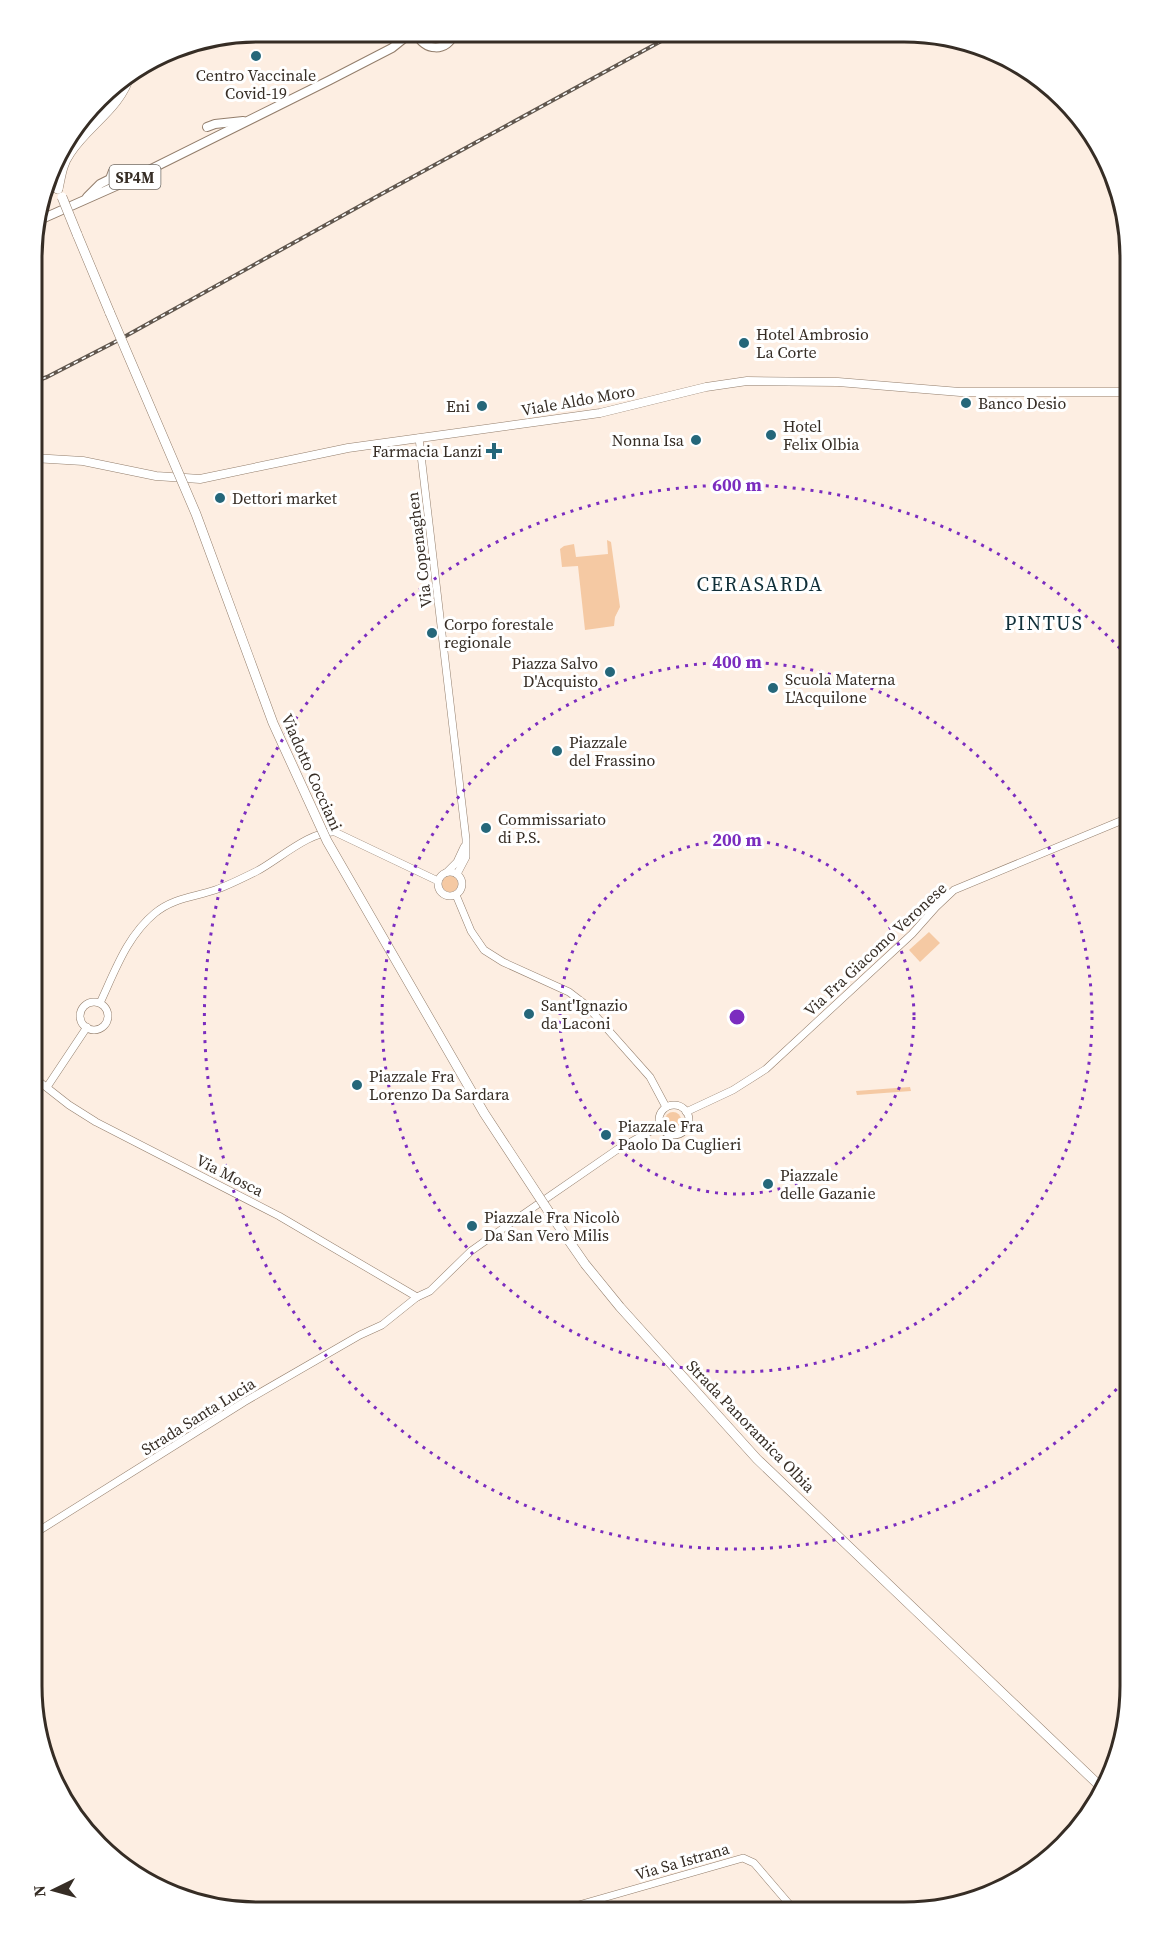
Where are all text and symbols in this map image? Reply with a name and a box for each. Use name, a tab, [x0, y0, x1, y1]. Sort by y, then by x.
marker: Centro Vaccinale Covid-19	[249, 49, 263, 63]
place label: Centro Vaccinale Covid-19	[196, 64, 316, 104]
road number: SP4M	[110, 165, 160, 189]
place label: Hotel Ambrosio La Corte	[756, 323, 869, 363]
marker: Hotel Ambrosio La Corte	[737, 336, 751, 350]
street label: Viale Aldo Moro	[519, 379, 637, 421]
place label: Banco Desio	[978, 392, 1066, 414]
place label: Eni	[446, 395, 470, 417]
marker: Banco Desio	[959, 396, 973, 410]
marker: Eni	[475, 399, 489, 413]
place label: Hotel Felix Olbia	[783, 415, 860, 455]
marker: Hotel Felix Olbia	[764, 428, 778, 442]
place label: Nonna Isa	[612, 429, 685, 451]
marker: Nonna Isa	[689, 433, 703, 447]
place label: Farmacia Lanzi	[372, 440, 482, 462]
marker: Farmacia Lanzi	[487, 444, 501, 458]
text: 600 m	[712, 472, 762, 497]
place label: Dettori market	[232, 487, 338, 509]
marker: Dettori market	[213, 491, 227, 505]
street label: Via Copenaghen	[401, 491, 437, 609]
district label: CERASARDA	[697, 570, 823, 598]
district label: PINTUS	[1005, 609, 1083, 637]
place label: Corpo forestale regionale	[444, 613, 554, 653]
marker: Corpo forestale regionale	[425, 626, 439, 640]
text: 400 m	[712, 649, 762, 674]
place label: Piazza Salvo D'Acquisto	[512, 652, 598, 692]
marker: Piazza Salvo D'Acquisto	[603, 665, 617, 679]
place label: Scuola Materna L'Acquilone	[785, 668, 896, 708]
marker: Scuola Materna L'Acquilone	[766, 681, 780, 695]
street label: Viadotto Cocciani	[276, 710, 348, 834]
place label: Piazzale del Frassino	[569, 731, 656, 771]
marker: Piazzale del Frassino	[550, 744, 564, 758]
place label: Commissariato di P.S.	[498, 808, 606, 848]
marker: Commissariato di P.S.	[479, 821, 493, 835]
text: 200 m	[712, 827, 762, 852]
street label: Via Fra Giacomo Veronese	[799, 877, 951, 1021]
place label: Sant'Ignazio da Laconi	[541, 994, 628, 1034]
marker: Sant'Ignazio da Laconi	[522, 1007, 536, 1021]
centre of rings	[727, 1007, 747, 1027]
place label: Piazzale Fra Lorenzo Da Sardara	[369, 1065, 510, 1105]
marker: Piazzale Fra Lorenzo Da Sardara	[350, 1078, 364, 1092]
place label: Piazzale Fra Paolo Da Cuglieri	[618, 1115, 741, 1155]
marker: Piazzale Fra Paolo Da Cuglieri	[599, 1128, 613, 1142]
street label: Via Mosca	[193, 1149, 268, 1202]
place label: Piazzale delle Gazanie	[780, 1164, 876, 1204]
marker: Piazzale delle Gazanie	[761, 1177, 775, 1191]
place label: Piazzale Fra Nicolò Da San Vero Milis	[484, 1206, 620, 1246]
marker: Piazzale Fra Nicolò Da San Vero Milis	[465, 1219, 479, 1233]
street label: Strada Panoramica Olbia	[682, 1355, 821, 1498]
street label: Strada Santa Lucia	[137, 1372, 260, 1460]
street label: Via Sa Istrana	[632, 1837, 733, 1885]
north arrow	[24, 1860, 84, 1920]
text: N	[28, 1884, 51, 1898]

